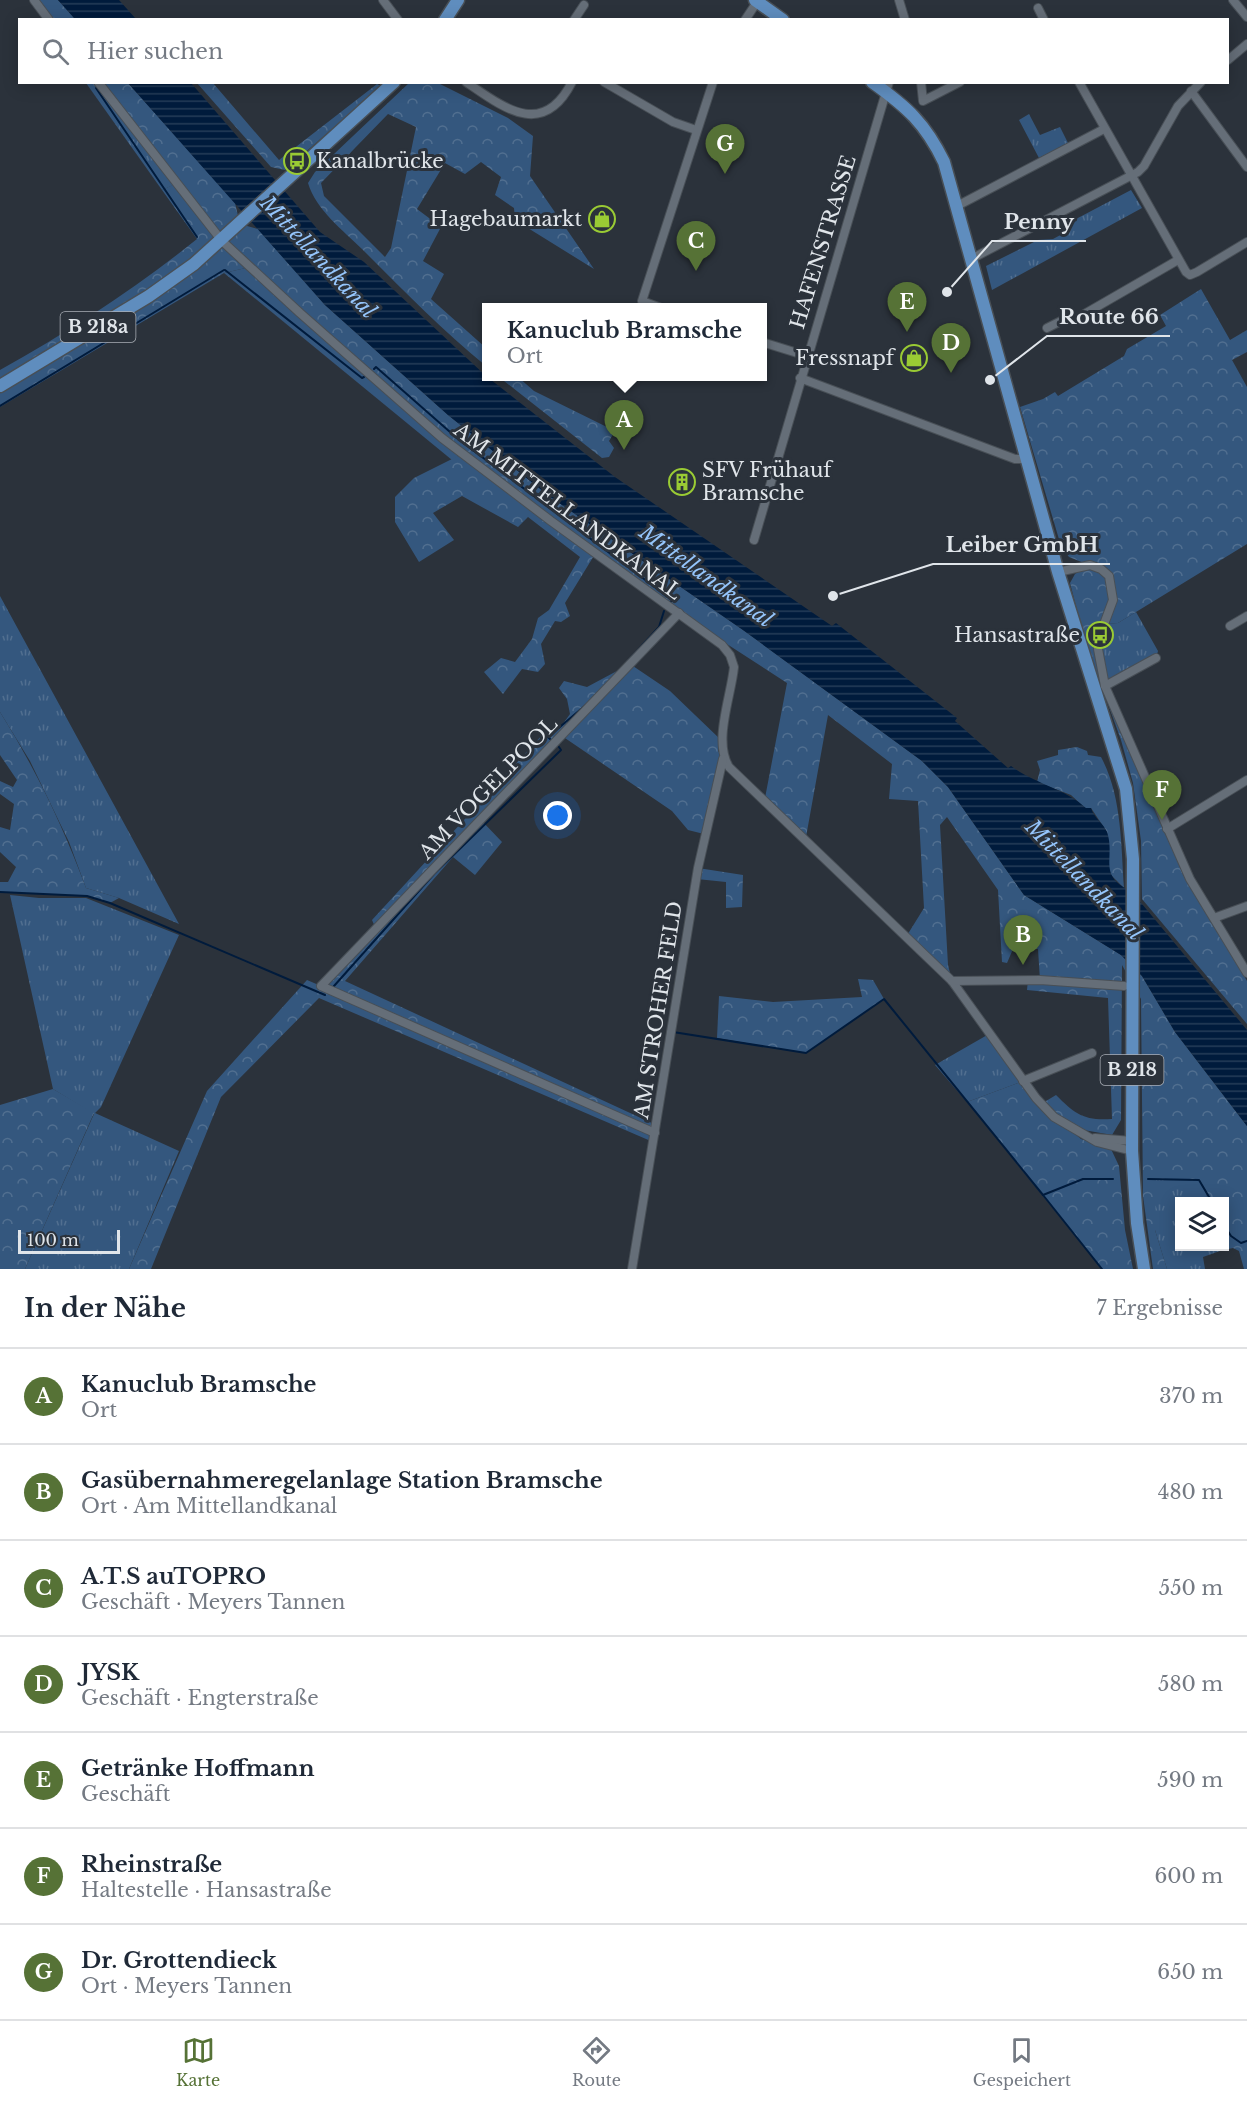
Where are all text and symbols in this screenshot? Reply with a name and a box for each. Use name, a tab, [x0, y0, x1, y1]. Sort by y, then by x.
search box	[18, 18, 1229, 84]
icon: search	[39, 35, 72, 68]
text: Hier suchen	[87, 38, 223, 65]
pin: G	[706, 124, 744, 174]
bus stop icon: Kanalbrücke	[282, 146, 312, 176]
place label: Kanalbrücke	[316, 149, 444, 173]
street label: HAFENSTRASSE	[785, 152, 861, 332]
water label: Mittellandkanal	[254, 190, 382, 324]
callout: Penny	[992, 202, 1086, 241]
shop icon: Hagebaumarkt	[587, 204, 617, 234]
place label: Hagebaumarkt	[430, 207, 582, 231]
text: Penny	[1004, 209, 1075, 235]
pin: C	[676, 222, 716, 271]
pin: E	[888, 282, 926, 332]
callout: Route 66	[1047, 297, 1170, 336]
popup	[482, 303, 767, 381]
text: Route 66	[1059, 304, 1159, 330]
road number: B 218a	[60, 312, 136, 342]
text: Kanuclub Bramsche	[507, 317, 742, 344]
pin: D	[932, 324, 970, 373]
shop icon: Fressnapf	[899, 343, 929, 373]
text: Ort	[507, 344, 543, 368]
place label: Fressnapf	[795, 346, 897, 370]
pin: A	[604, 400, 644, 450]
street label: AM MITTELLANDKANAL	[450, 418, 686, 604]
place label: SFV Frühauf Bramsche	[702, 458, 834, 505]
building icon: SFV Frühauf Bramsche	[667, 467, 697, 497]
water label: Mittellandkanal	[634, 518, 778, 633]
callout: Leiber GmbH	[933, 525, 1110, 564]
text: Leiber GmbH	[945, 532, 1099, 558]
bus stop icon: Hansastraße	[1085, 620, 1115, 650]
place label: Hansastraße	[954, 623, 1080, 647]
street label: AM VOGELPOOL	[413, 712, 562, 865]
pin: F	[1142, 770, 1182, 820]
your location	[543, 801, 572, 830]
water label: Mittellandkanal	[1019, 813, 1149, 946]
street label: AM STROHER FELD	[629, 900, 687, 1121]
pin: B	[1004, 916, 1042, 965]
road number: B 218	[1100, 1055, 1164, 1085]
map controls	[1175, 1197, 1229, 1251]
button: layers	[1175, 1197, 1229, 1251]
scale bar	[18, 1227, 120, 1254]
text: 100 m	[27, 1230, 79, 1250]
text: In der Nähe	[24, 1292, 186, 1324]
text: 7 Ergebnisse	[1097, 1296, 1223, 1320]
text: Kanuclub Bramsche	[81, 1371, 317, 1398]
text: A	[35, 1384, 52, 1408]
text: 370 m	[1159, 1384, 1223, 1408]
text: Ort	[81, 1398, 117, 1422]
text: Gasübernahmeregelanlage Station Bramsche	[81, 1467, 603, 1494]
text: B	[36, 1480, 51, 1504]
text: 480 m	[1158, 1480, 1223, 1504]
text: Ort · Am Mittellandkanal	[81, 1494, 337, 1518]
text: A.T.S auTOPRO	[81, 1563, 266, 1590]
text: C	[35, 1576, 52, 1600]
text: 550 m	[1159, 1576, 1223, 1600]
text: Geschäft · Meyers Tannen	[81, 1590, 345, 1614]
text: JYSK	[81, 1659, 139, 1686]
text: D	[34, 1672, 53, 1696]
text: 580 m	[1158, 1672, 1223, 1696]
text: Geschäft · Engterstraße	[81, 1686, 319, 1710]
text: Getränke Hoffmann	[81, 1755, 315, 1782]
text: E	[36, 1768, 51, 1792]
text: 590 m	[1157, 1768, 1223, 1792]
text: Geschäft	[81, 1782, 170, 1806]
text: Rheinstraße	[81, 1851, 222, 1878]
text: F	[37, 1864, 50, 1888]
text: 600 m	[1154, 1864, 1223, 1888]
text: Haltestelle · Hansastraße	[81, 1878, 332, 1902]
text: Dr. Grottendieck	[81, 1947, 277, 1974]
text: G	[35, 1960, 52, 1984]
text: 650 m	[1157, 1960, 1223, 1984]
text: Ort · Meyers Tannen	[81, 1974, 292, 1998]
tab: Karte	[176, 2034, 220, 2090]
tab: Route	[572, 2034, 621, 2090]
tab: Gespeichert	[973, 2034, 1071, 2090]

